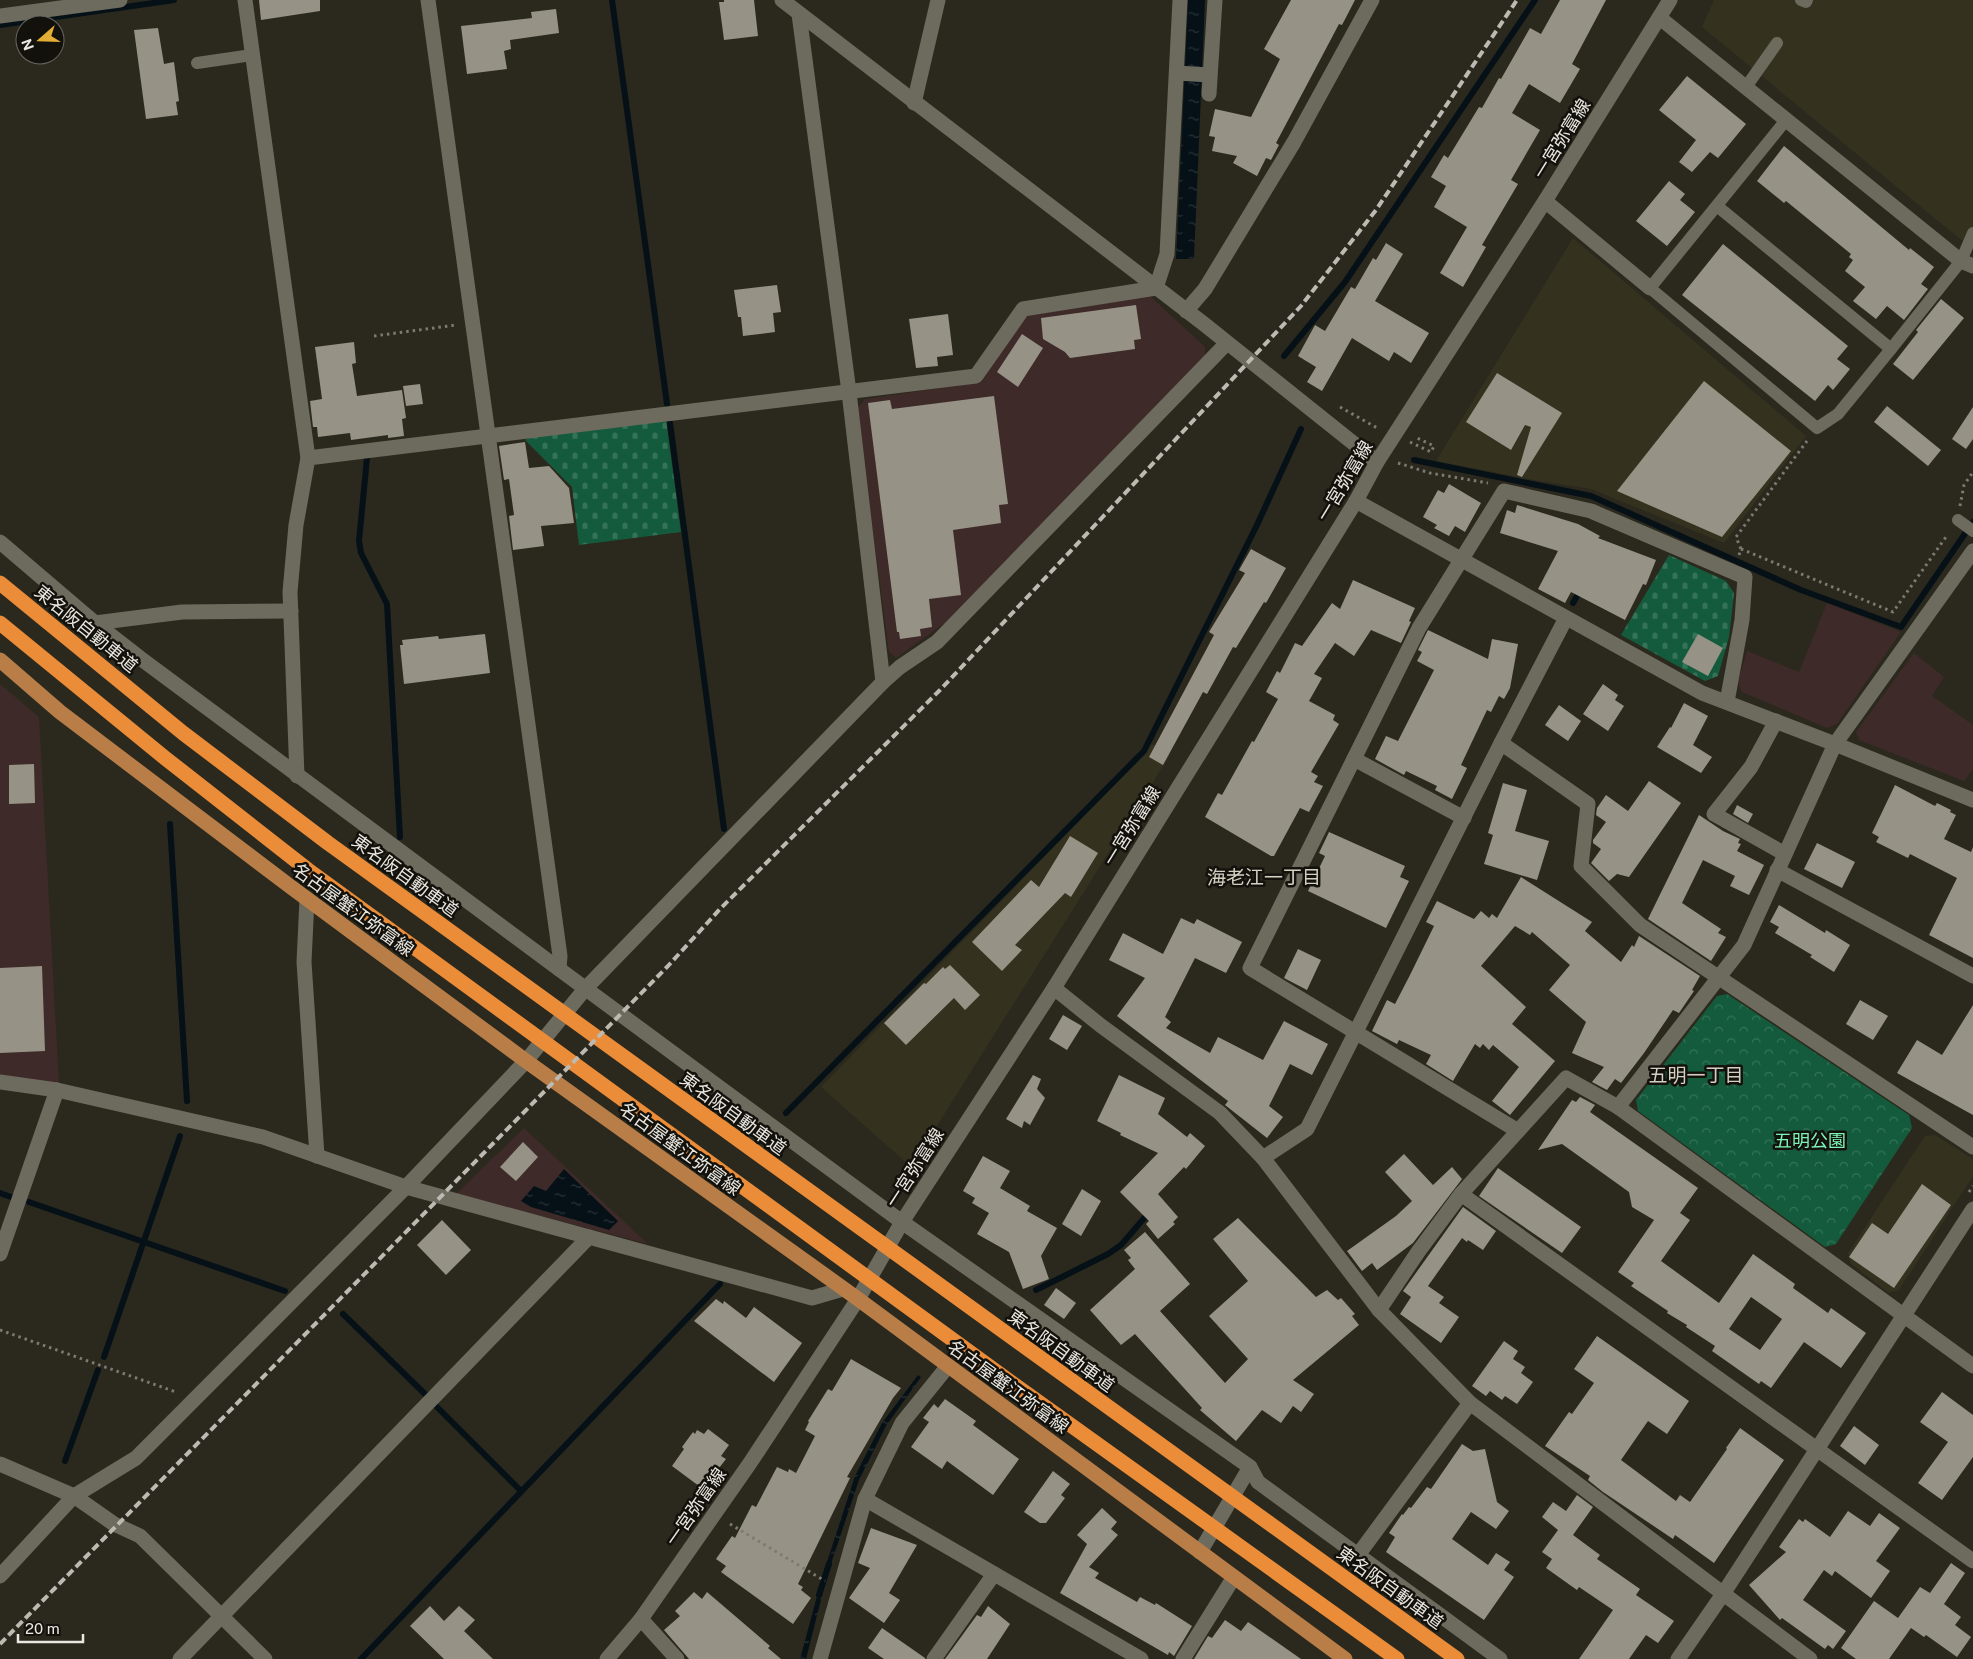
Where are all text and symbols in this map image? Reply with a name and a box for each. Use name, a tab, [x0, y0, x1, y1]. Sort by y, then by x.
north arrow	[15, 15, 65, 65]
text: N	[18, 37, 37, 52]
street label: 一宮弥富線	[1529, 95, 1594, 182]
street label: 一宮弥富線	[1312, 437, 1377, 525]
street label: 東名阪自動車道	[31, 581, 142, 676]
street label: 一宮弥富線	[1099, 782, 1164, 869]
street label: 東名阪自動車道	[348, 830, 462, 921]
street label: 名古屋蟹江弥富線	[289, 859, 418, 960]
district label: 海老江一丁目	[1207, 866, 1321, 888]
district label: 五明一丁目	[1648, 1064, 1744, 1086]
street label: 東名阪自動車道	[676, 1068, 790, 1159]
street label: 名古屋蟹江弥富線	[616, 1098, 745, 1199]
street label: 一宮弥富線	[881, 1124, 948, 1211]
park label: 五明公園	[1774, 1130, 1846, 1151]
street label: 東名阪自動車道	[1004, 1305, 1118, 1396]
street label: 名古屋蟹江弥富線	[944, 1336, 1073, 1437]
street label: 一宮弥富線	[661, 1464, 730, 1550]
street label: 東名阪自動車道	[1333, 1542, 1447, 1633]
scale bar	[18, 1612, 82, 1644]
text: 20 m	[25, 1620, 60, 1637]

